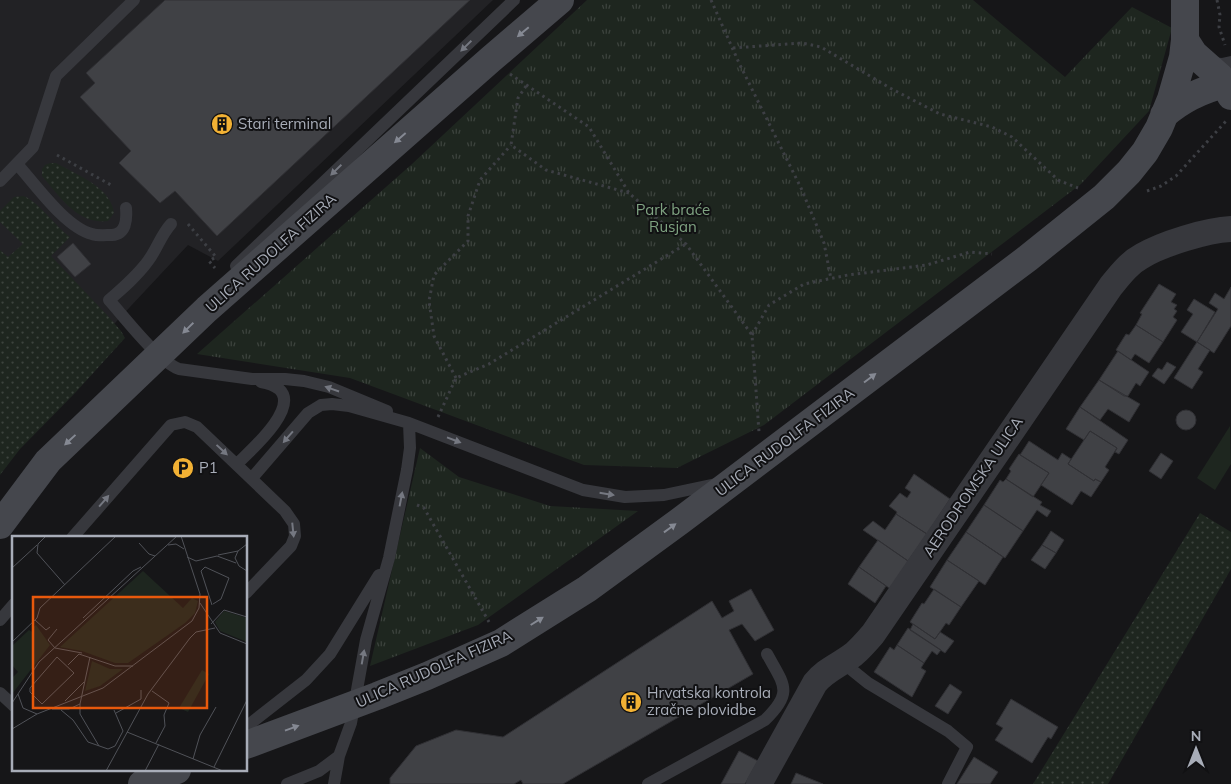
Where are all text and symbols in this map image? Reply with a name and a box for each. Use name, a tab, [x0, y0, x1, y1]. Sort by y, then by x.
one-way arrow	[517, 26, 530, 37]
one-way arrow	[460, 40, 472, 52]
building icon: Stari terminal	[210, 112, 234, 136]
place label: Stari terminal	[238, 114, 331, 133]
one-way arrow	[395, 132, 407, 144]
one-way arrow	[330, 164, 342, 176]
street label: ULICA RUDOLFA FIZIRA	[201, 189, 340, 316]
park label: Park braće Rusjan	[636, 200, 710, 236]
one-way arrow	[182, 322, 194, 334]
one-way arrow	[863, 373, 877, 383]
street label: ULICA RUDOLFA FIZIRA	[711, 383, 858, 500]
one-way arrow	[325, 385, 340, 392]
street label: AERODROMSKA ULICA	[919, 413, 1027, 560]
one-way arrow	[282, 430, 294, 442]
one-way arrow	[64, 434, 76, 446]
one-way arrow	[447, 436, 462, 444]
one-way arrow	[216, 444, 228, 456]
parking icon: P1	[171, 456, 195, 480]
place label: P1	[199, 458, 218, 477]
one-way arrow	[600, 490, 616, 498]
one-way arrow	[397, 492, 405, 507]
one-way arrow	[99, 495, 110, 508]
one-way arrow	[289, 523, 297, 539]
one-way arrow	[663, 523, 676, 534]
inset map	[12, 536, 248, 772]
one-way arrow	[530, 616, 543, 625]
street label: ULICA RUDOLFA FIZIRA	[353, 625, 515, 712]
one-way arrow	[359, 649, 367, 665]
place label: Hrvatska kontrola zračne plovidbe	[647, 683, 771, 719]
building icon: Hrvatska kontrola zračne plovidbe	[619, 690, 643, 714]
one-way arrow	[285, 724, 300, 732]
north arrow	[1171, 724, 1221, 774]
text: N	[1191, 727, 1201, 745]

